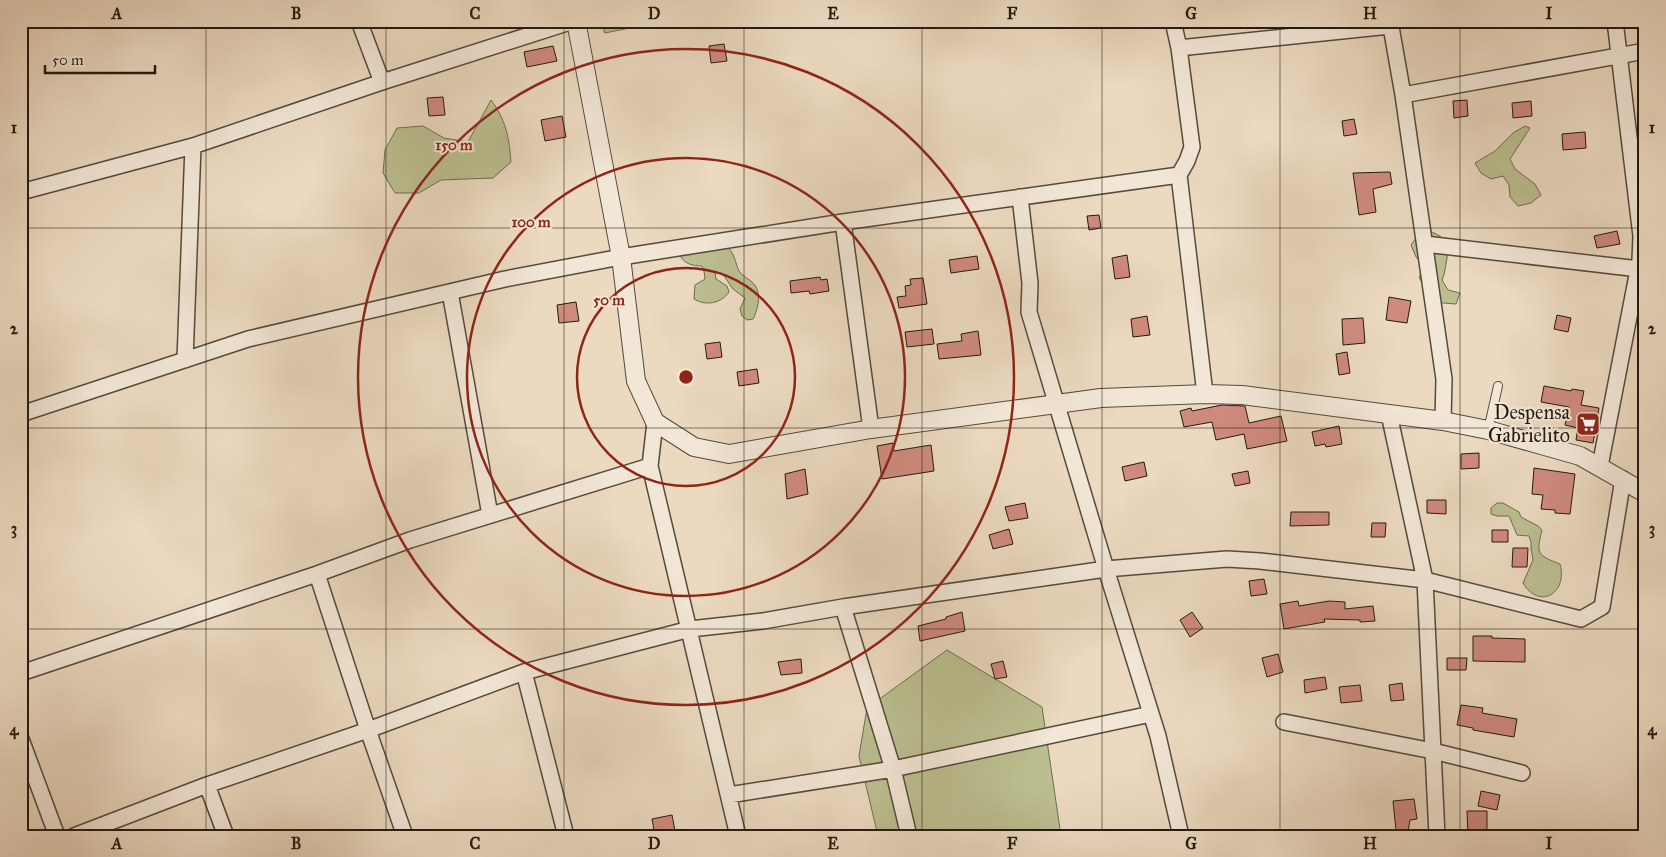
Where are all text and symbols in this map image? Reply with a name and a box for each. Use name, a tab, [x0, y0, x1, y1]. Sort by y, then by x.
text: A	[111, 4, 123, 23]
text: B	[291, 4, 301, 23]
text: C	[470, 4, 481, 23]
text: D	[648, 4, 661, 23]
text: E	[827, 4, 839, 23]
text: F	[1007, 4, 1018, 23]
text: G	[1185, 4, 1197, 23]
text: H	[1363, 4, 1377, 23]
text: I	[1546, 4, 1553, 23]
scale bar	[45, 42, 155, 74]
text: 50 m	[52, 51, 84, 69]
text: 1	[11, 118, 18, 137]
text: 1	[1649, 118, 1656, 137]
text: 150 m	[435, 136, 473, 154]
text: 100 m	[511, 213, 551, 231]
text: 50 m	[593, 291, 625, 309]
text: 2	[10, 319, 19, 338]
text: 2	[1648, 319, 1657, 338]
centre of rings	[677, 368, 695, 386]
place label: Despensa Gabrielito	[1488, 400, 1571, 447]
supermarket icon: Despensa Gabrielito	[1575, 411, 1601, 437]
text: 3	[11, 519, 17, 539]
text: 3	[1649, 519, 1655, 539]
text: 4	[10, 720, 20, 740]
text: 4	[1648, 720, 1658, 740]
text: A	[111, 834, 123, 853]
text: B	[291, 834, 301, 853]
text: C	[470, 834, 481, 853]
text: D	[648, 834, 661, 853]
text: E	[827, 834, 839, 853]
text: F	[1007, 834, 1018, 853]
text: G	[1185, 834, 1197, 853]
text: H	[1363, 834, 1377, 853]
text: I	[1546, 834, 1553, 853]

